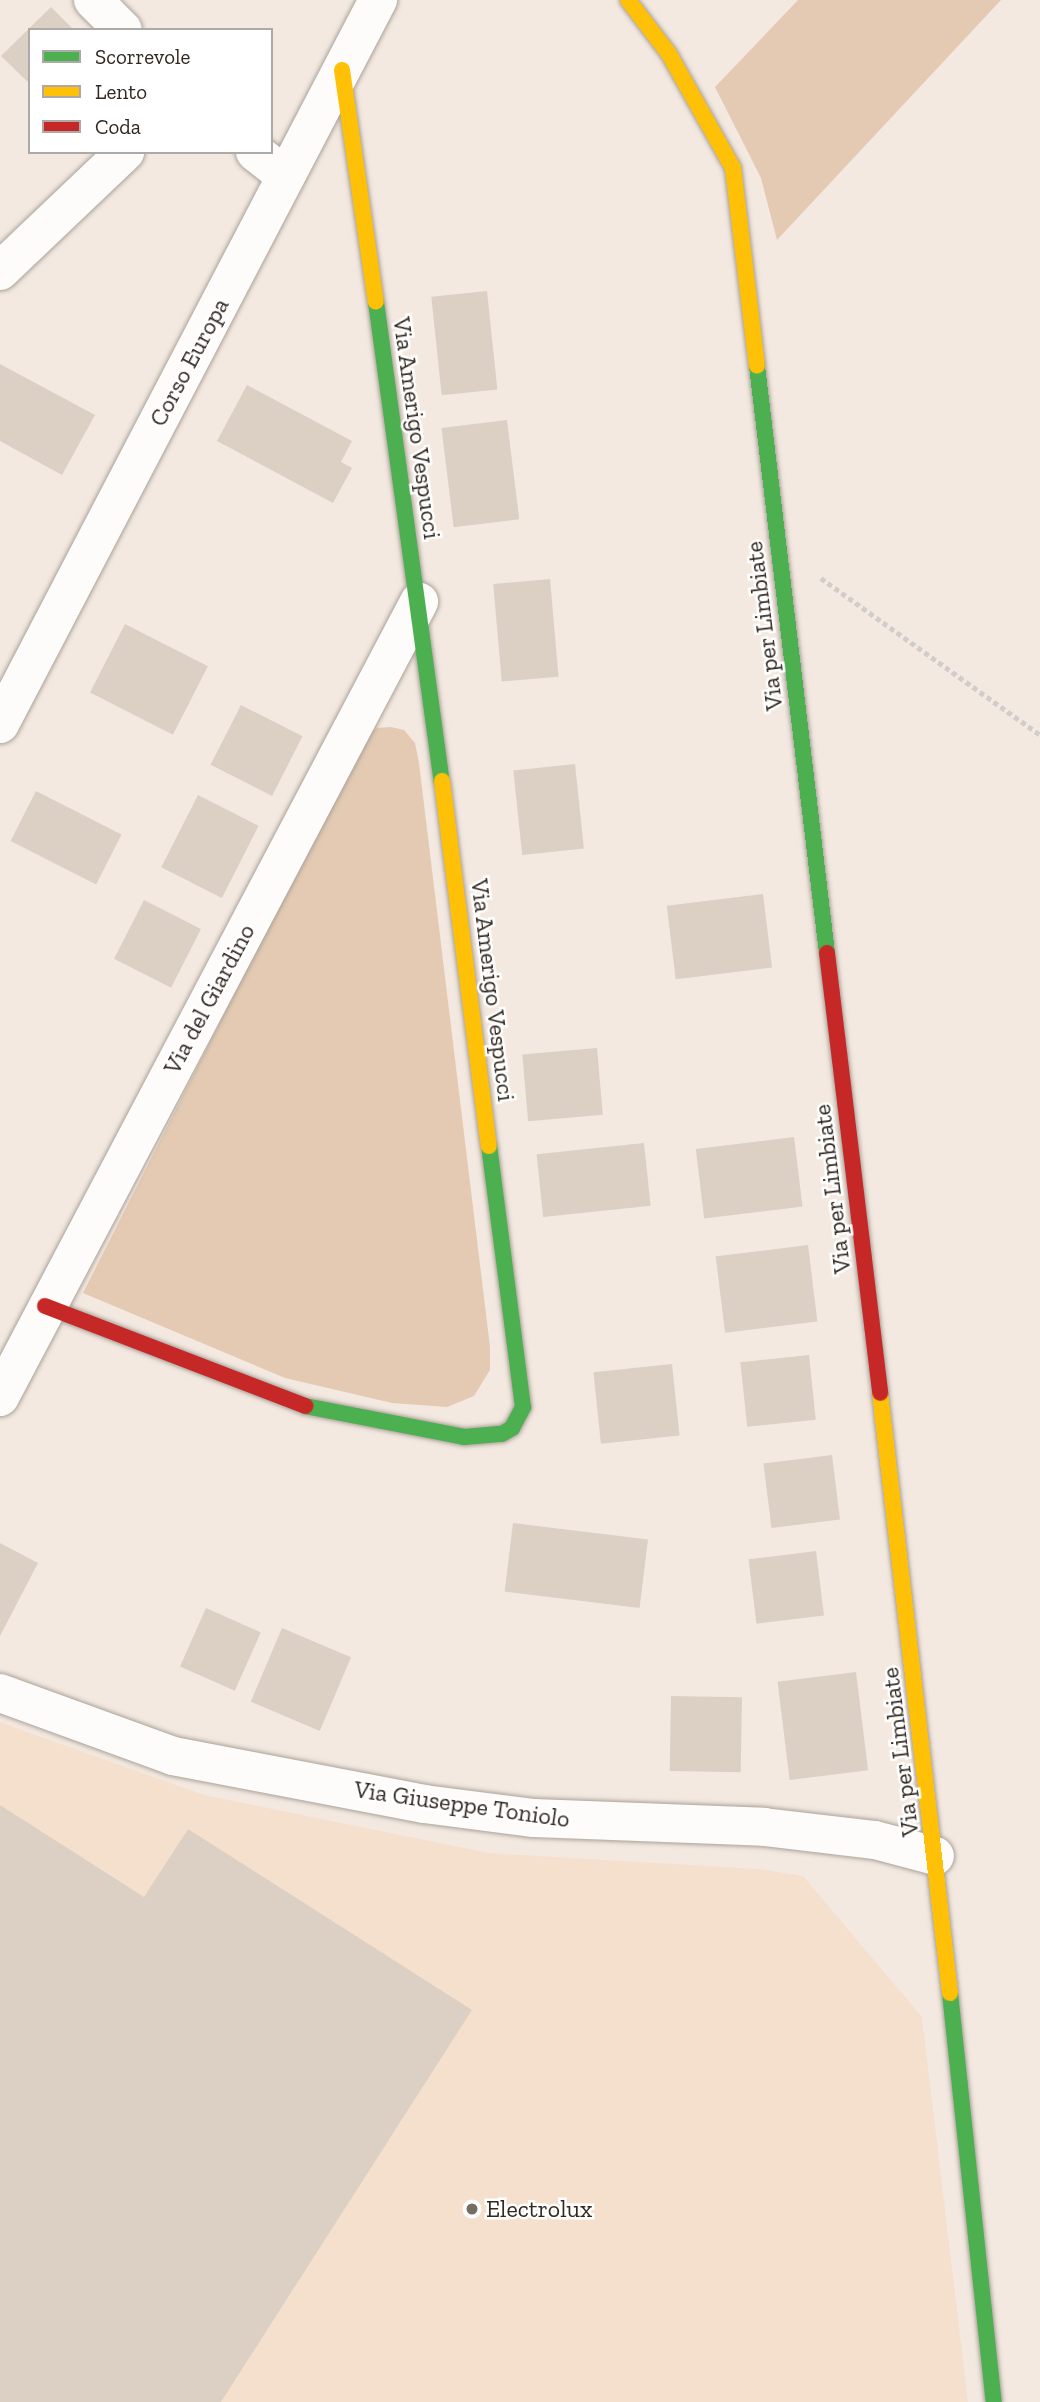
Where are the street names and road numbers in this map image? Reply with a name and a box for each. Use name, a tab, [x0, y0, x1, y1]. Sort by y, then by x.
street label: Corso Europa	[143, 293, 235, 431]
street label: Via Amerigo Vespucci	[387, 314, 447, 542]
street label: Via per Limbiate	[739, 540, 789, 712]
street label: Via Amerigo Vespucci	[465, 876, 521, 1104]
street label: Via del Giardino	[157, 919, 261, 1079]
street label: Via per Limbiate	[807, 1103, 857, 1275]
street label: Via per Limbiate	[875, 1666, 925, 1838]
street label: Via Giuseppe Toniolo	[352, 1775, 572, 1833]

